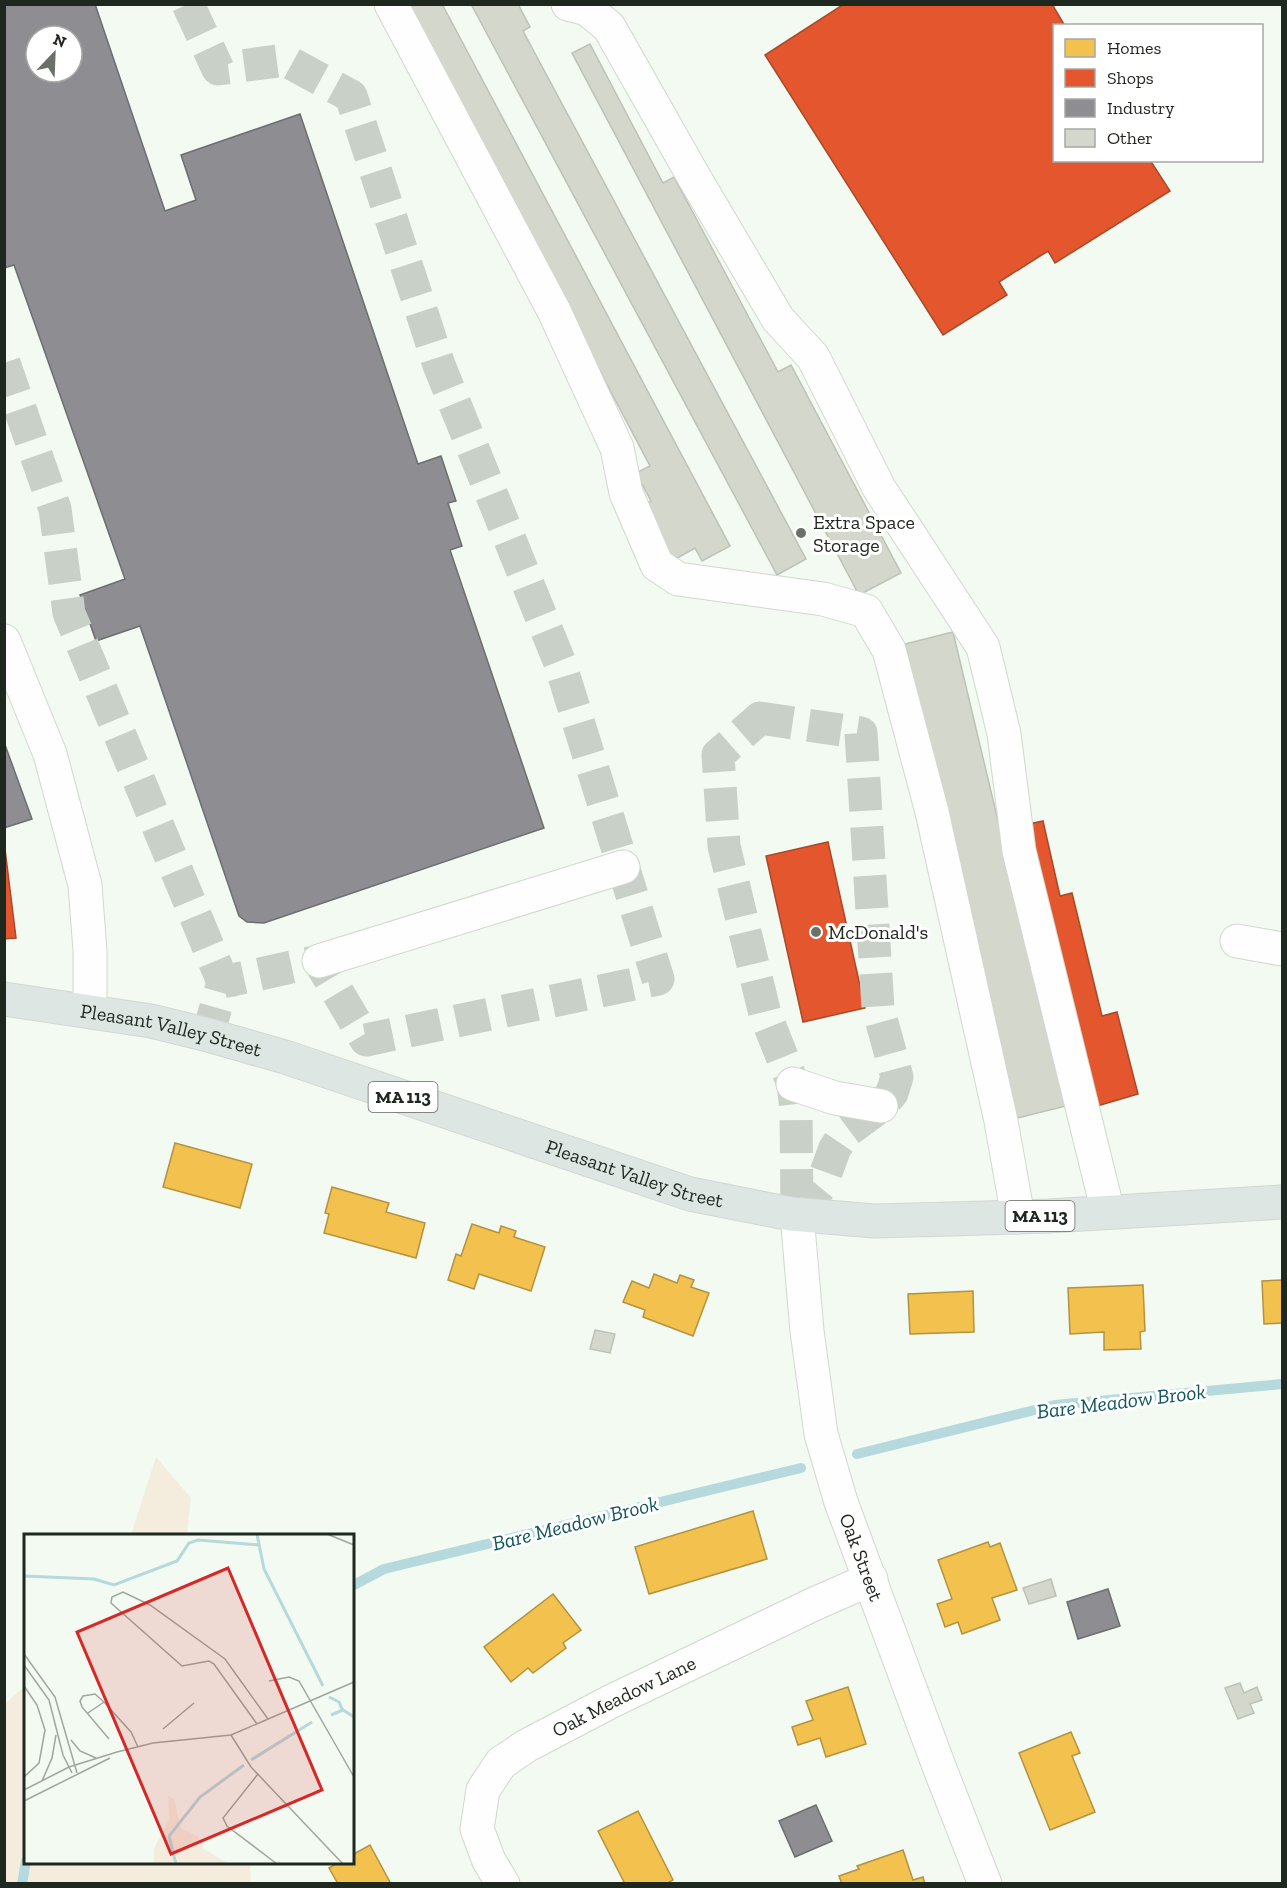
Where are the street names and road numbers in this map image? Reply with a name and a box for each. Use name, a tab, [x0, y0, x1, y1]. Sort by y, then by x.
street label: Pleasant Valley Street	[79, 999, 265, 1062]
road number: MA 113	[368, 1082, 438, 1112]
street label: Pleasant Valley Street	[543, 1134, 726, 1212]
road number: MA 113	[1006, 1201, 1074, 1231]
street label: Oak Street	[834, 1510, 889, 1605]
street label: Oak Meadow Lane	[548, 1651, 700, 1742]

